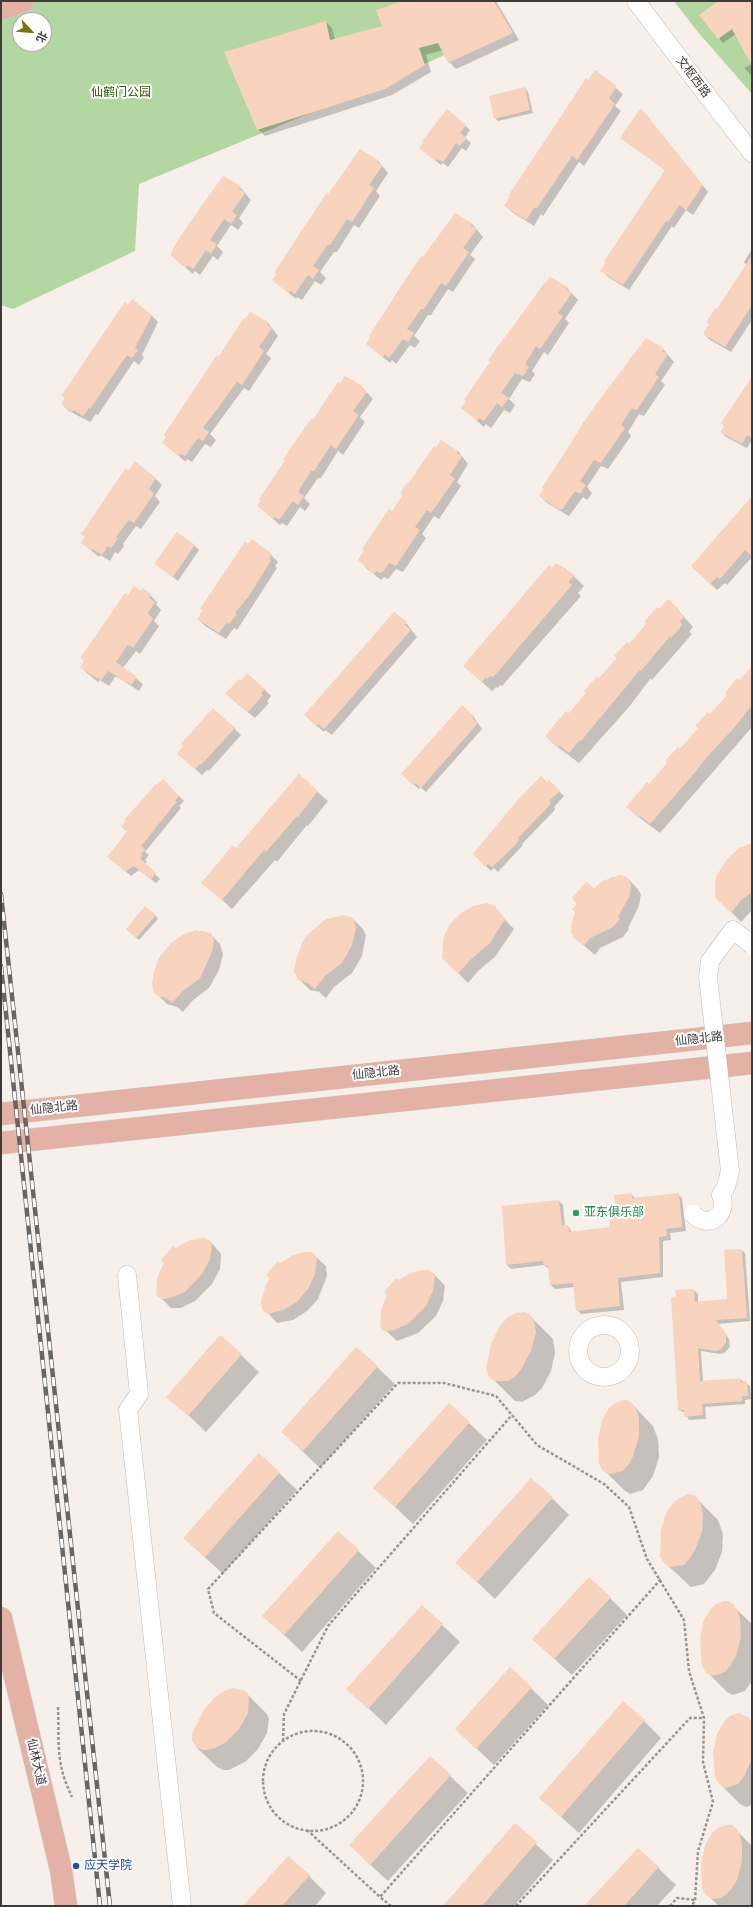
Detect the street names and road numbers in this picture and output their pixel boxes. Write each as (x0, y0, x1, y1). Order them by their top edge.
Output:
street label: 文枢西路 (673, 53, 713, 101)
street label: 仙隐北路 (674, 1029, 724, 1049)
street label: 仙隐北路 (351, 1063, 401, 1083)
street label: 仙隐北路 (29, 1098, 79, 1118)
street label: 仙林大道 (24, 1737, 48, 1787)

